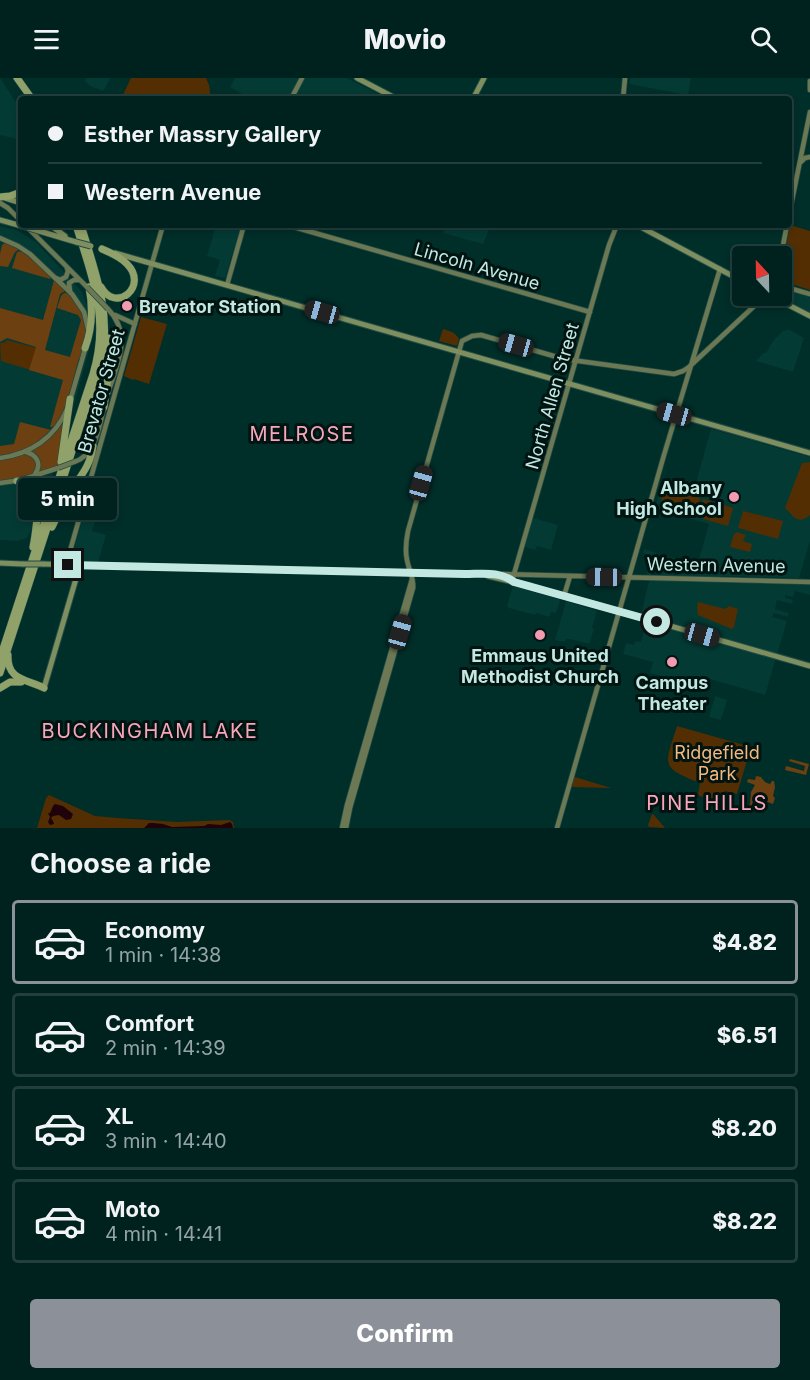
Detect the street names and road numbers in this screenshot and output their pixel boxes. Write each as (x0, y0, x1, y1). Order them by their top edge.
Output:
street label: Lincoln Avenue (412, 238, 542, 294)
street label: North Allen Street (521, 320, 583, 472)
street label: Brevator Street (73, 327, 129, 455)
street label: Western Avenue (646, 553, 786, 577)

